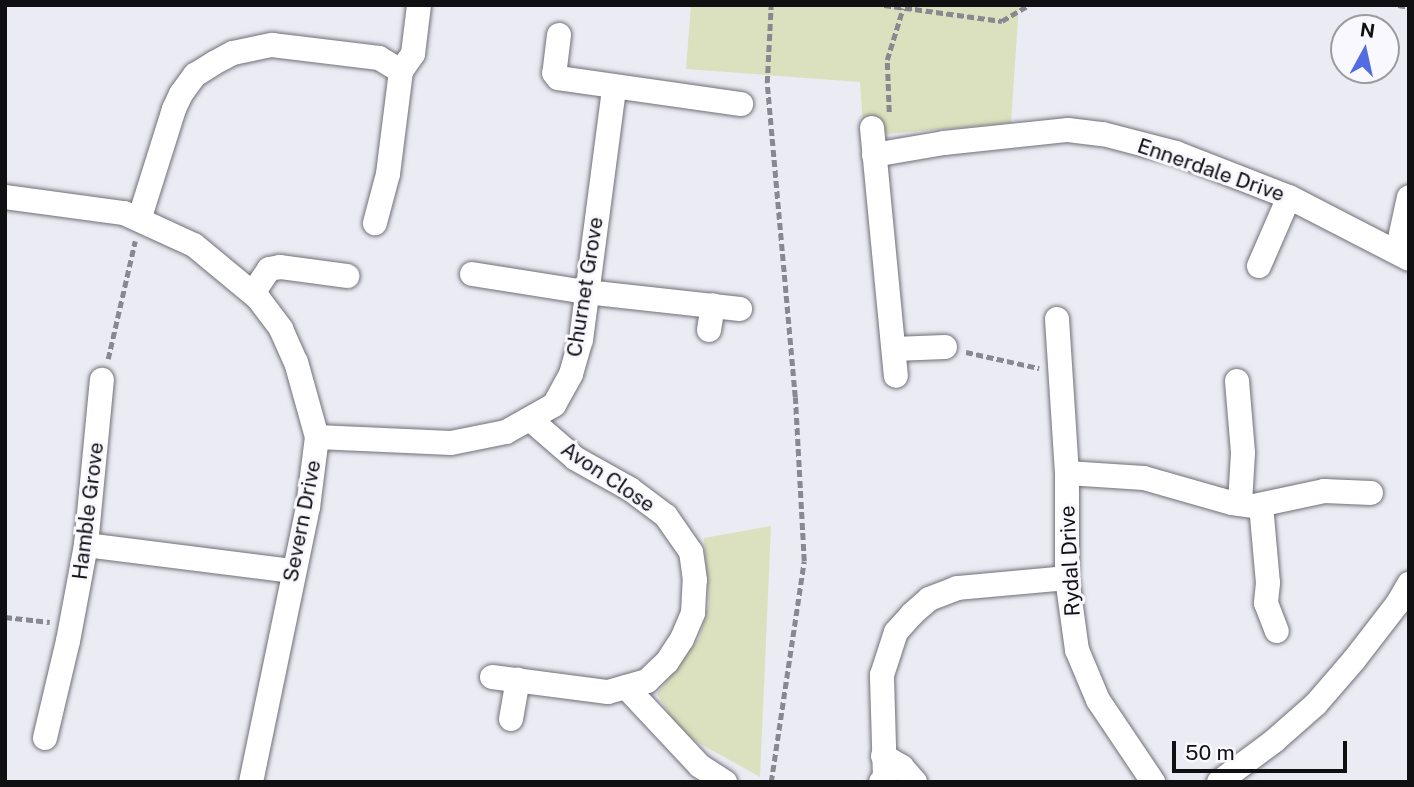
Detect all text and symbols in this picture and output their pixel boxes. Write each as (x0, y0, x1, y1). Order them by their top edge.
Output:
north arrow (1330, 14, 1400, 84)
text: N (1359, 18, 1377, 42)
street label: Ennerdale Drive (1134, 133, 1288, 207)
street label: Churnet Grove (562, 215, 608, 359)
street label: Avon Close (556, 436, 660, 518)
street label: Hamble Grove (67, 441, 109, 581)
street label: Severn Drive (278, 458, 326, 584)
street label: Rydal Drive (1055, 505, 1085, 617)
scale bar (1176, 728, 1351, 772)
text: 50 m (1185, 740, 1235, 765)

